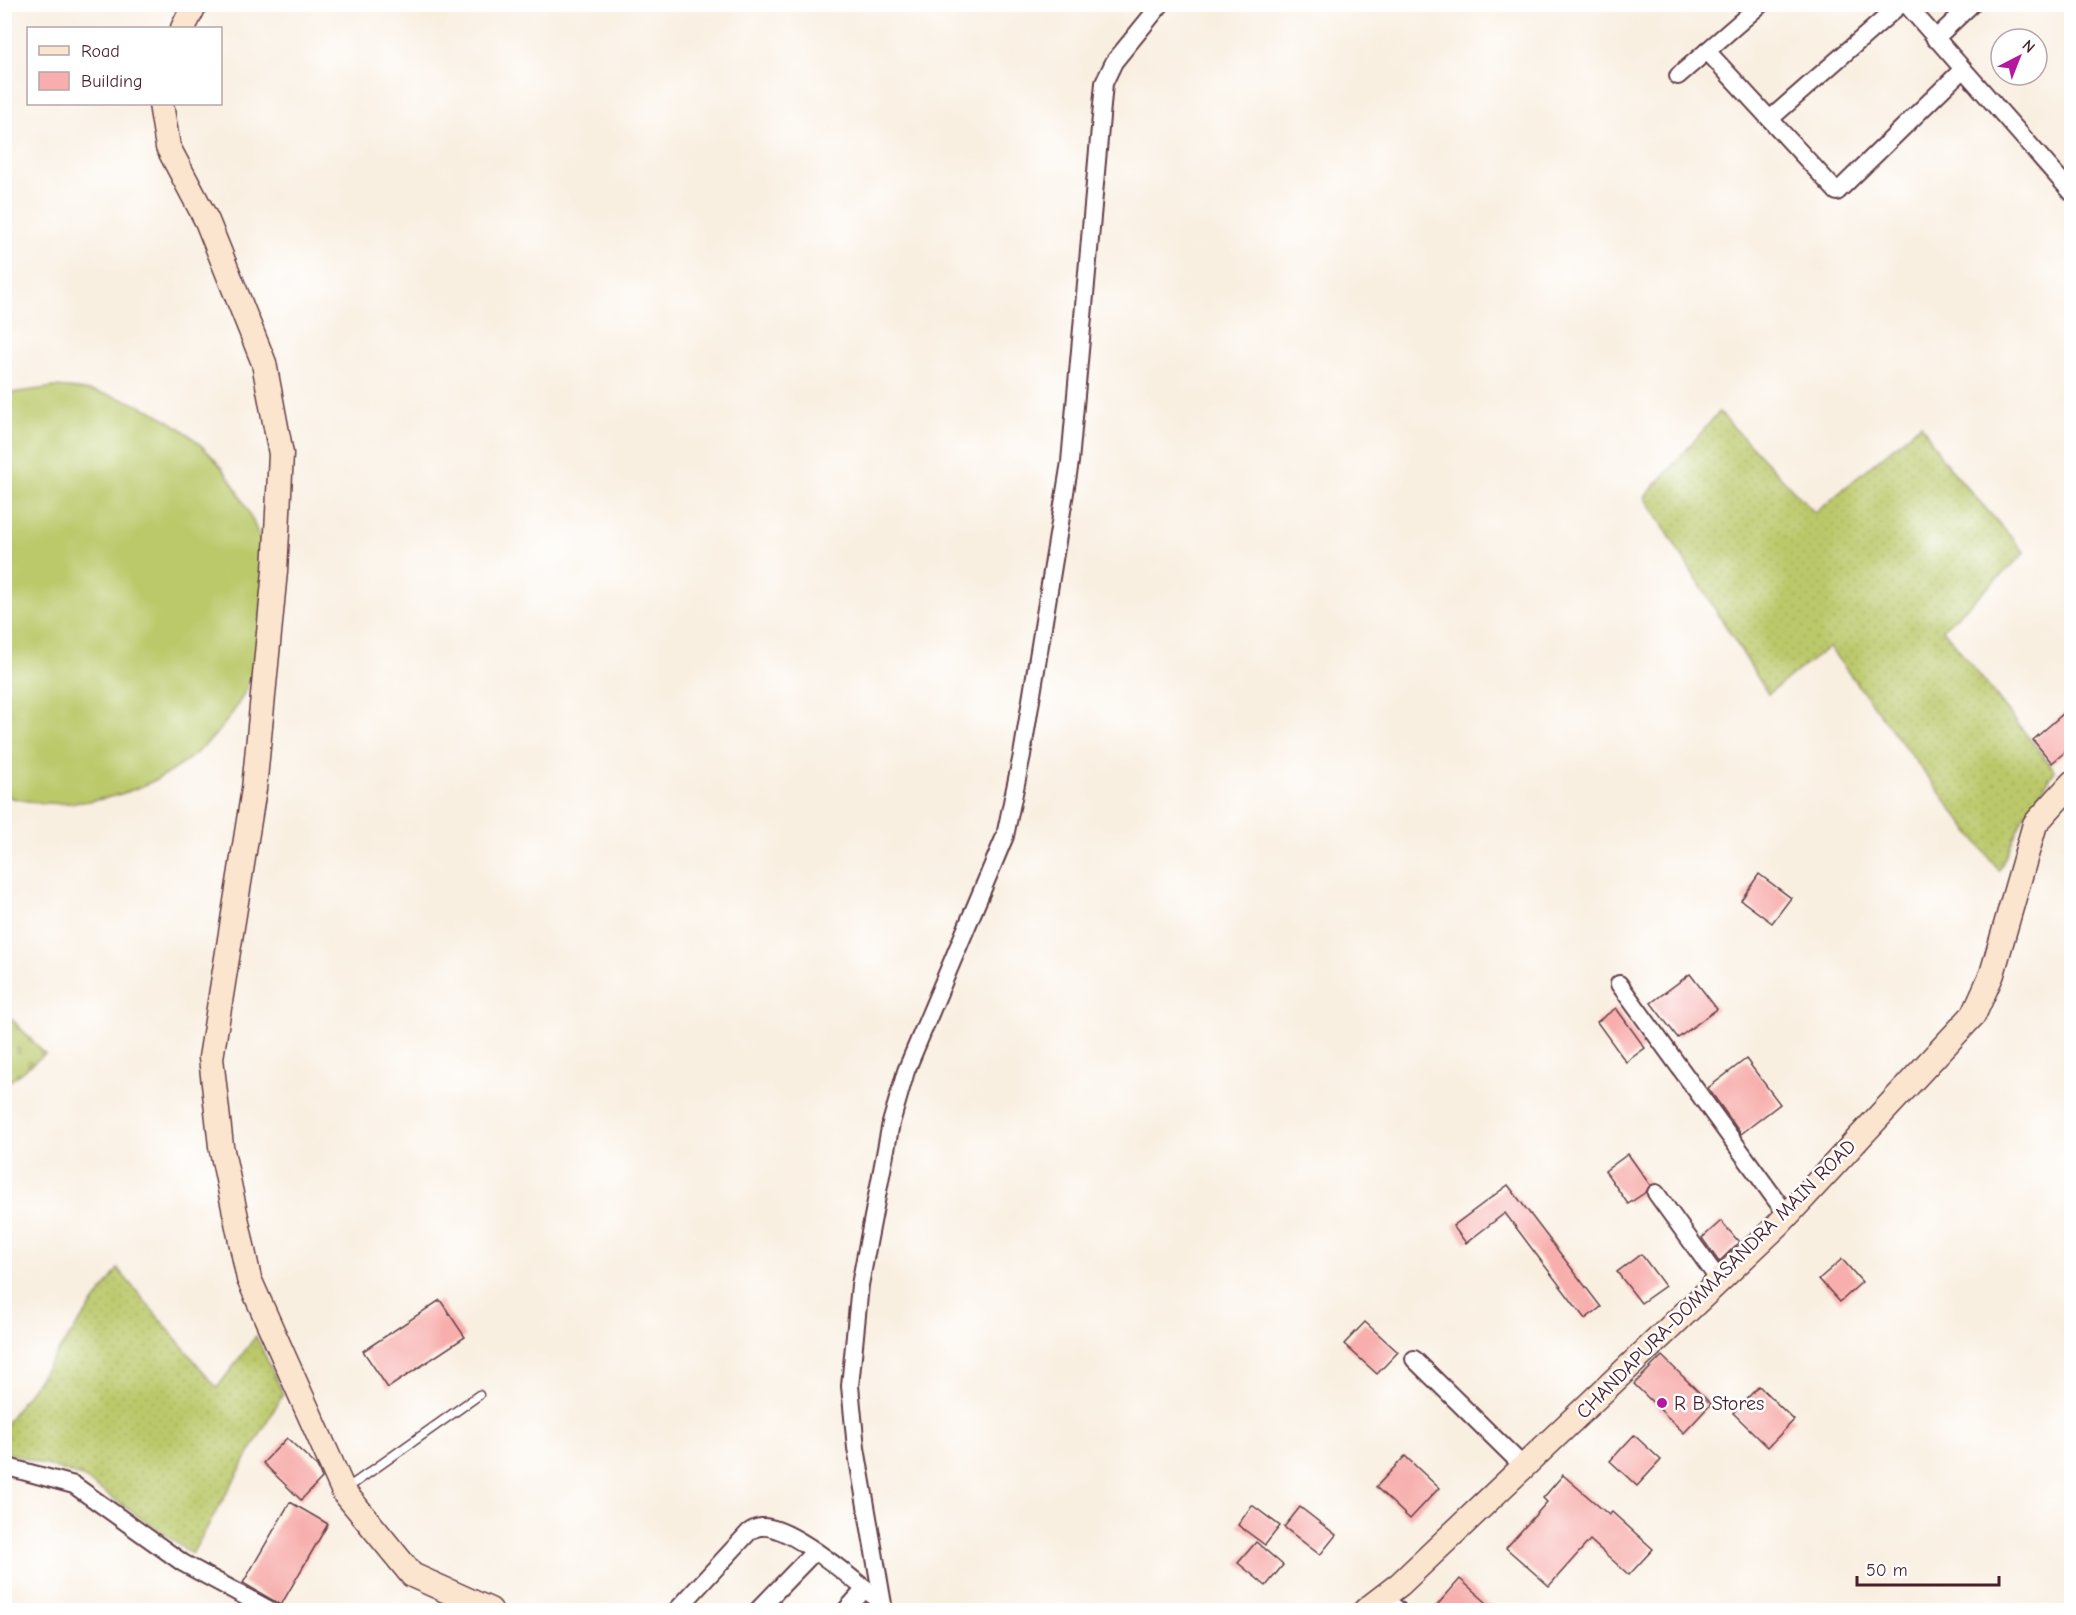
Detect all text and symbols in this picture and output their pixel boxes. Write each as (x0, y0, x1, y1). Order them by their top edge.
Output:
legend (27, 27, 222, 105)
north arrow (1989, 27, 2049, 87)
text: N (2018, 36, 2038, 57)
text: Road (81, 41, 120, 62)
text: Building (81, 71, 143, 92)
street label: CHANDAPURA-DOMMASANDRA MAIN ROAD (1571, 1134, 1861, 1424)
place label: R B Stores (1674, 1392, 1764, 1415)
marker: R B Stores (1655, 1396, 1669, 1410)
scale bar (1857, 1549, 2000, 1587)
text: 50 m (1866, 1560, 1908, 1581)

